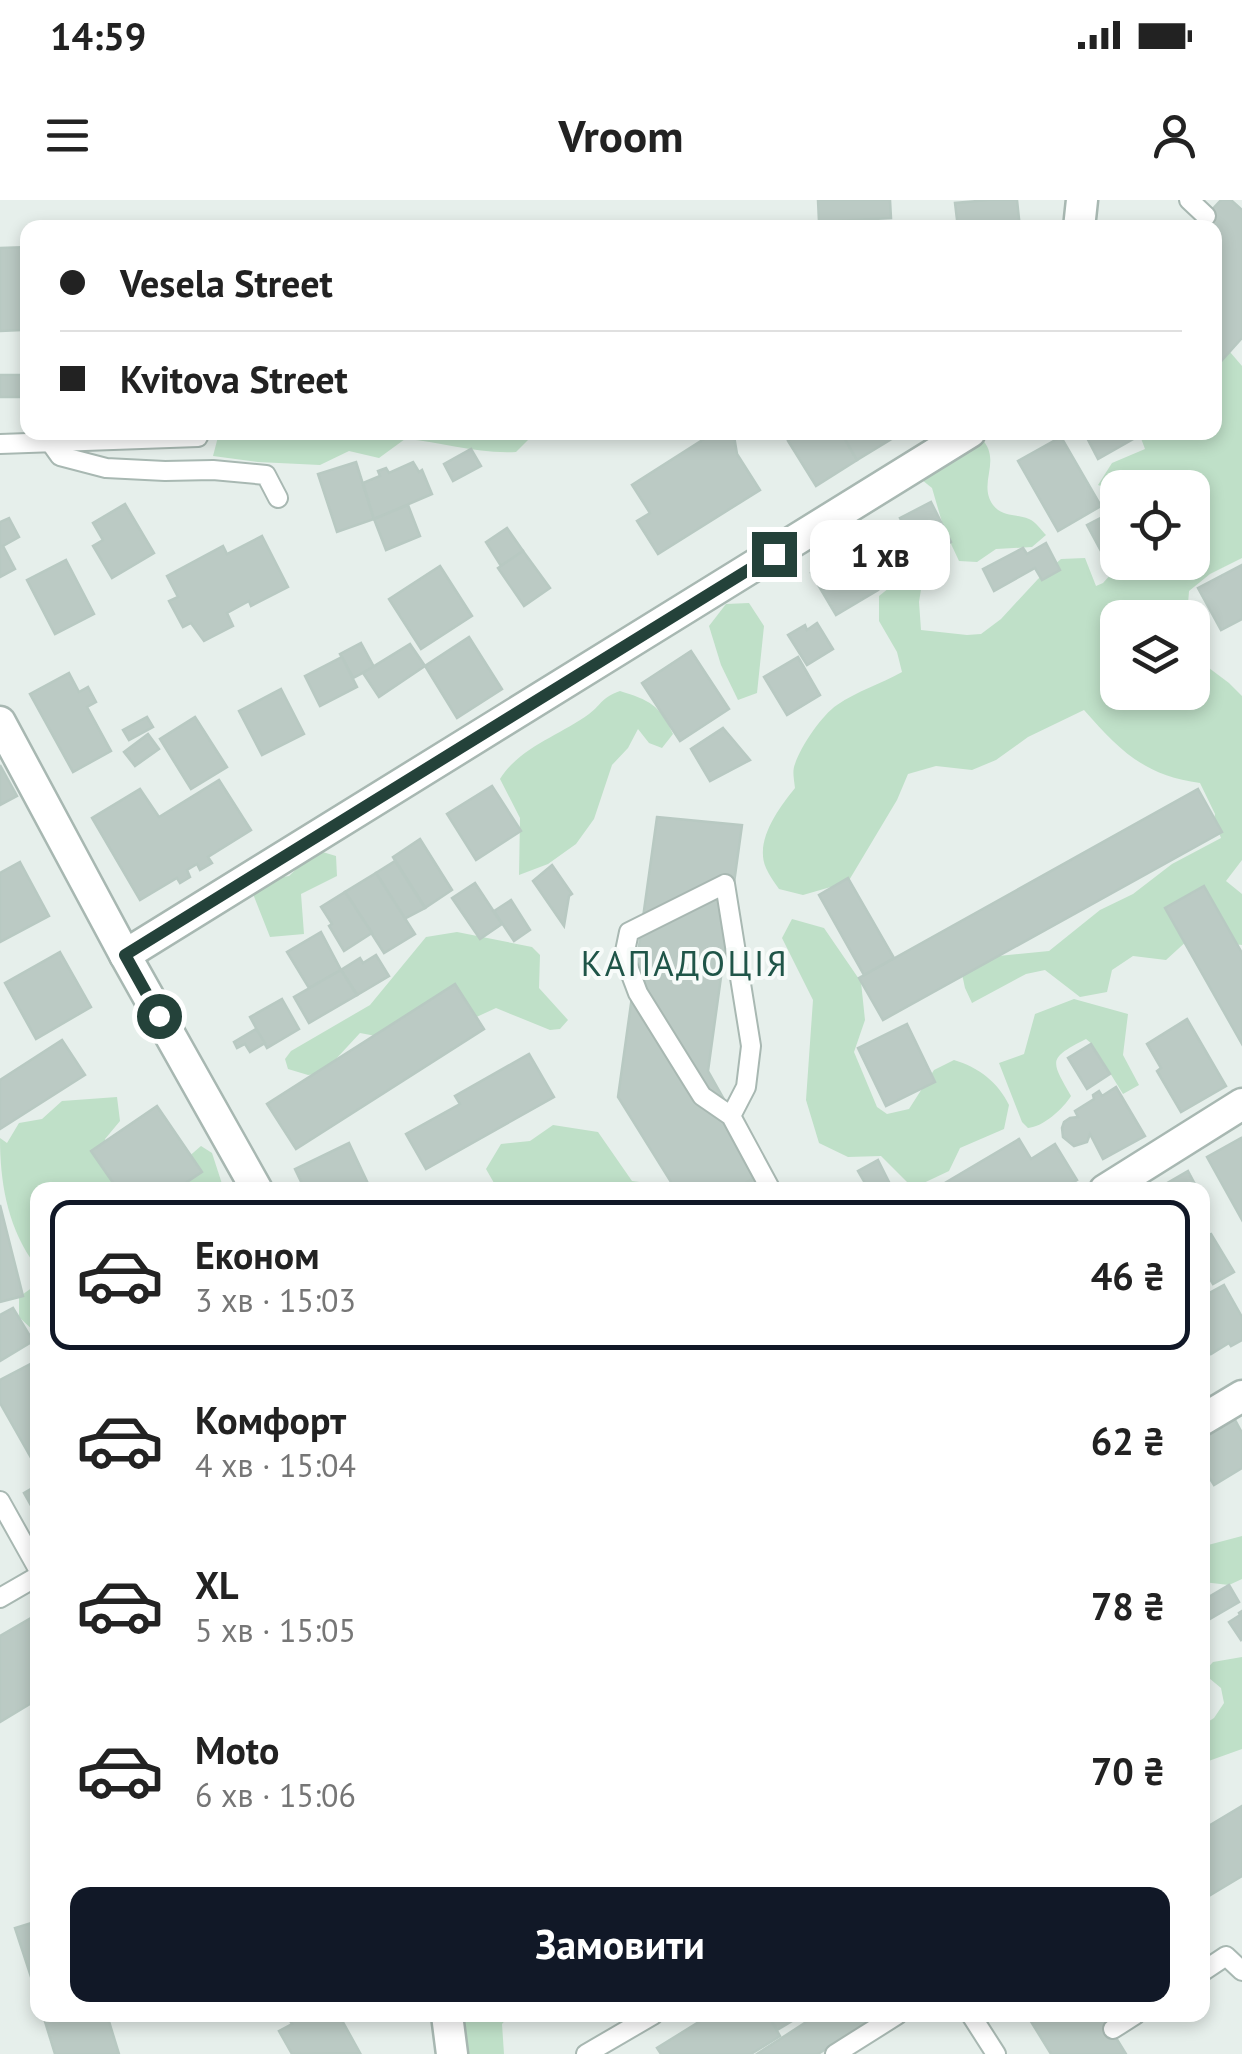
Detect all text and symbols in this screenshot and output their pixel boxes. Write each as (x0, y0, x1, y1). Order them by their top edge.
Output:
text: 14:59 (50, 11, 146, 60)
text: Vroom (559, 106, 683, 164)
icon: menu (40, 108, 95, 163)
icon: person (1147, 108, 1202, 163)
text: Vesela Street (120, 258, 333, 307)
text: Kvitova Street (120, 354, 348, 403)
map controls (1100, 470, 1210, 710)
button: locate (1100, 470, 1210, 580)
callout: 1 хв (809, 519, 949, 589)
route end (752, 532, 797, 577)
text: 1 хв (850, 534, 910, 576)
button: layers (1100, 600, 1210, 710)
district label: КАПАДОЦІЯ (581, 940, 789, 986)
route start (137, 994, 182, 1039)
icon: car (75, 1230, 165, 1320)
text: Економ (195, 1230, 319, 1279)
text: 46 ₴ (1091, 1251, 1165, 1300)
text: 3 хв · 15:03 (195, 1279, 356, 1321)
icon: car (75, 1395, 165, 1485)
text: Комфорт (195, 1395, 346, 1444)
text: 62 ₴ (1091, 1416, 1165, 1465)
text: 4 хв · 15:04 (195, 1444, 356, 1486)
icon: car (75, 1560, 165, 1650)
text: XL (195, 1560, 239, 1609)
text: 78 ₴ (1091, 1581, 1165, 1630)
text: 5 хв · 15:05 (195, 1609, 356, 1651)
icon: car (75, 1725, 165, 1815)
text: Moto (195, 1725, 279, 1774)
text: 70 ₴ (1091, 1746, 1165, 1795)
text: 6 хв · 15:06 (195, 1774, 356, 1816)
button: Замовити (70, 1887, 1170, 2002)

